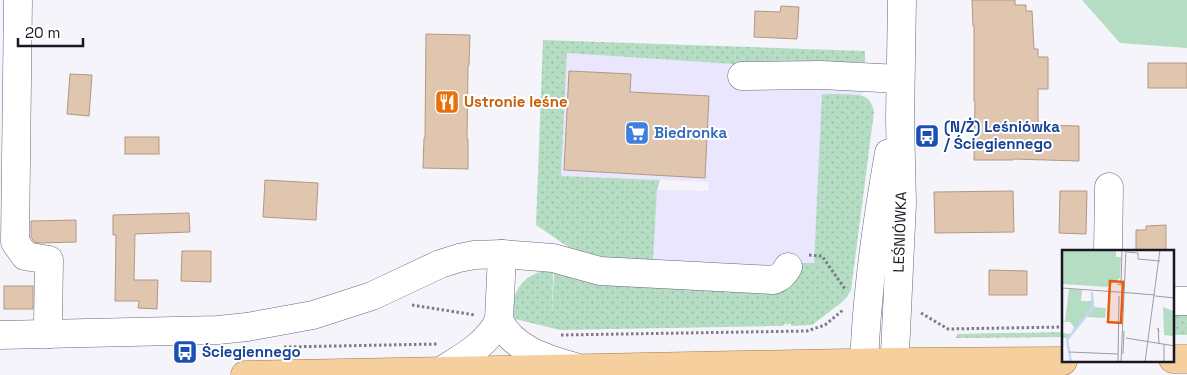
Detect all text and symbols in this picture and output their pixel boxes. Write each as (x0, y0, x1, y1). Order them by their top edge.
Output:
scale bar (18, 15, 82, 47)
text: 20 m (25, 23, 60, 42)
restaurant icon: Ustronie leśne (434, 89, 460, 115)
place label: Ustronie leśne (464, 92, 568, 111)
place label: (N/Ż) Leśniówka / Ściegiennego (943, 117, 1060, 153)
supermarket icon: Biedronka (624, 120, 650, 146)
place label: Biedronka (654, 123, 728, 142)
bus stop icon: (N/Ż) Leśniówka / Ściegiennego (914, 123, 940, 149)
street label: LEŚNIÓWKA (889, 191, 910, 273)
inset map (1062, 250, 1174, 362)
bus stop icon: Ściegiennego (172, 339, 198, 365)
place label: Ściegiennego (202, 342, 301, 361)

